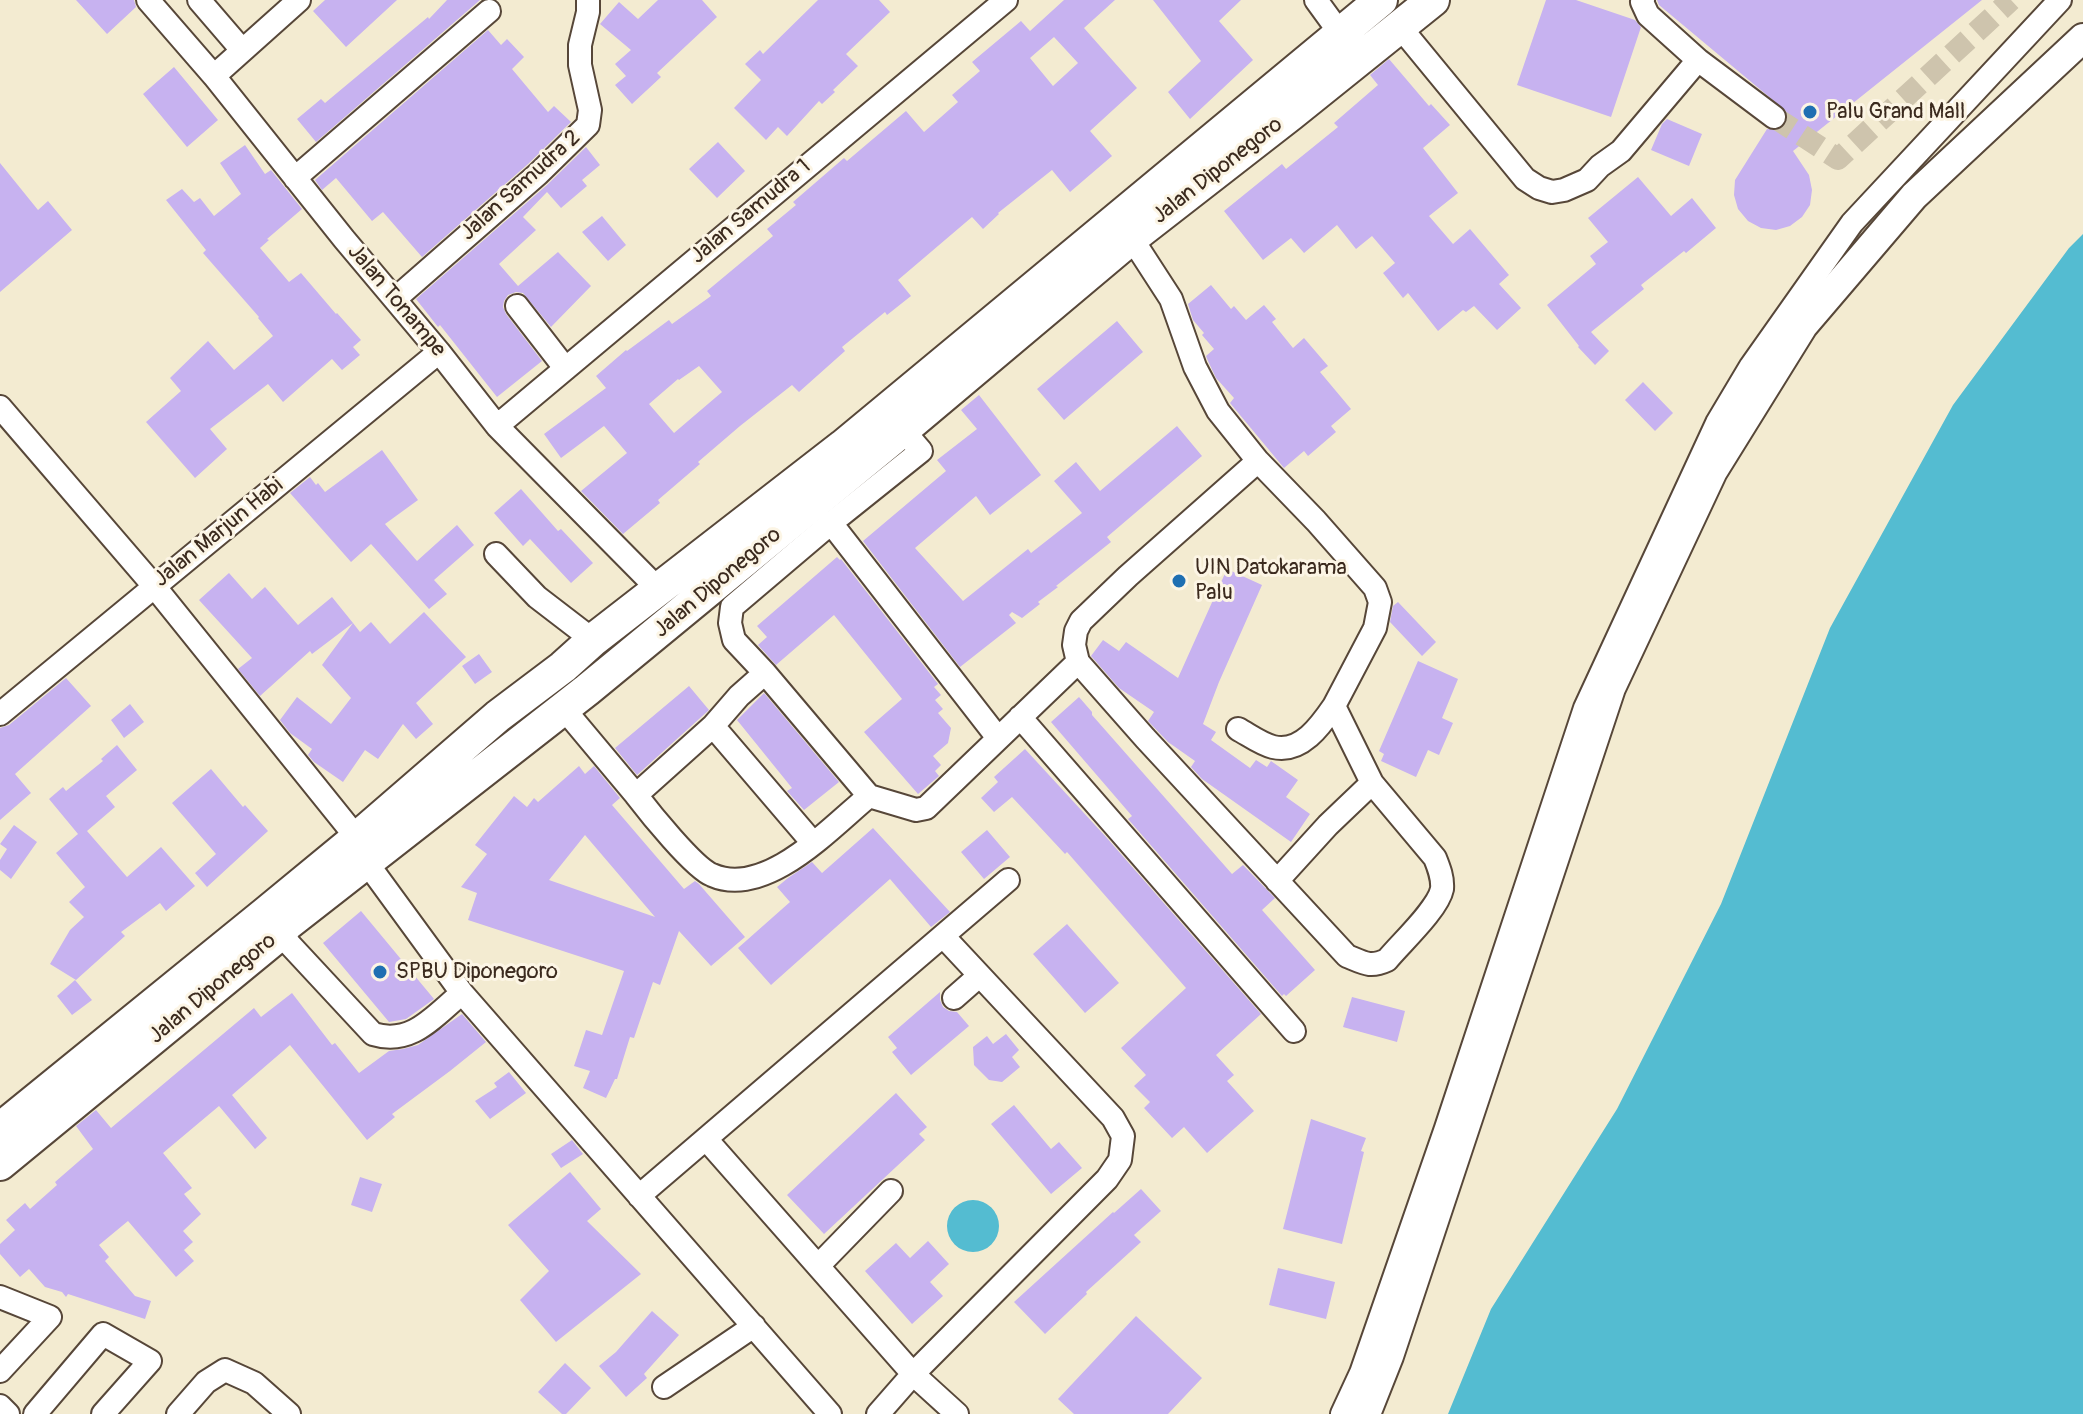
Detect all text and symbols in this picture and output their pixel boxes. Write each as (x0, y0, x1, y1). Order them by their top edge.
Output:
place label: Palu Grand Mall (1826, 99, 1965, 125)
marker: Palu Grand Mall (1801, 103, 1819, 121)
street label: Jalan Diponegoro (1148, 112, 1288, 230)
street label: Jalan Samudra 2 (456, 125, 586, 247)
street label: Jalan Samudra 1 (686, 154, 816, 270)
street label: Jalan Tonampe (341, 239, 451, 363)
street label: Jalan Marjun Habi (149, 473, 289, 593)
street label: Jalan Diponegoro (649, 522, 787, 644)
place label: UIN Datokarama Palu (1195, 555, 1347, 606)
marker: UIN Datokarama Palu (1170, 572, 1188, 590)
street label: Jalan Diponegoro (144, 928, 282, 1050)
place label: SPBU Diponegoro (396, 959, 558, 985)
marker: SPBU Diponegoro (371, 963, 389, 981)

